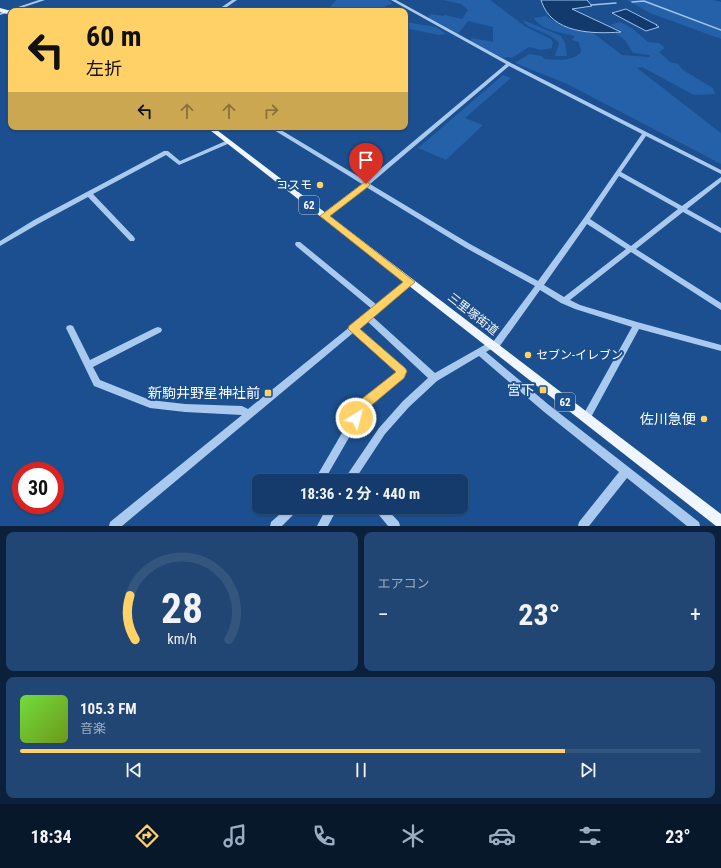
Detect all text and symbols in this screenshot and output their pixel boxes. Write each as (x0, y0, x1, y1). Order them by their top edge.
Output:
text: 60 m (86, 20, 142, 53)
icon: left (20, 24, 72, 76)
text: 左折 (86, 58, 122, 79)
icon: left (134, 100, 156, 122)
icon: ahead (176, 100, 198, 122)
icon: ahead (218, 100, 240, 122)
icon: right (260, 100, 282, 122)
pin (349, 143, 383, 184)
icon: arrive (355, 149, 377, 171)
place label: コスモ (276, 178, 312, 192)
marker: コスモ (315, 180, 325, 190)
road number: 62 (299, 196, 319, 214)
street label: 三里塚街道 (445, 290, 501, 338)
place label: セブン-イレブン (536, 348, 623, 362)
marker: セブン-イレブン (523, 350, 533, 360)
place label: 宮下 (507, 382, 535, 398)
place label: 新駒井野星神社前 (148, 385, 260, 401)
marker: 宮下 (538, 385, 548, 395)
marker: 新駒井野星神社前 (263, 388, 273, 398)
road number: 62 (555, 393, 575, 411)
position arrow (335, 397, 377, 439)
place label: 佐川急便 (640, 411, 696, 427)
marker: 佐川急便 (699, 414, 709, 424)
speed limit sign: 30 (12, 462, 64, 514)
text: 18:36 · 2 分 · 440 m (300, 485, 420, 503)
text: エアコン (378, 576, 430, 591)
text: 28 (161, 583, 203, 632)
text: 23° (518, 597, 560, 632)
text: − (378, 602, 389, 627)
text: + (690, 602, 701, 627)
text: km/h (167, 630, 196, 646)
text: 105.3 FM (80, 700, 137, 718)
text: 音楽 (80, 721, 106, 736)
icon: previous (123, 759, 145, 781)
icon: pause (350, 759, 372, 781)
icon: next (577, 759, 599, 781)
icon: directions (133, 822, 161, 850)
icon: music (221, 822, 249, 850)
icon: phone (310, 822, 338, 850)
icon: climate (399, 822, 427, 850)
icon: car (488, 822, 516, 850)
icon: filters (576, 822, 604, 850)
text: 18:34 (30, 826, 72, 847)
text: 23° (665, 826, 690, 847)

